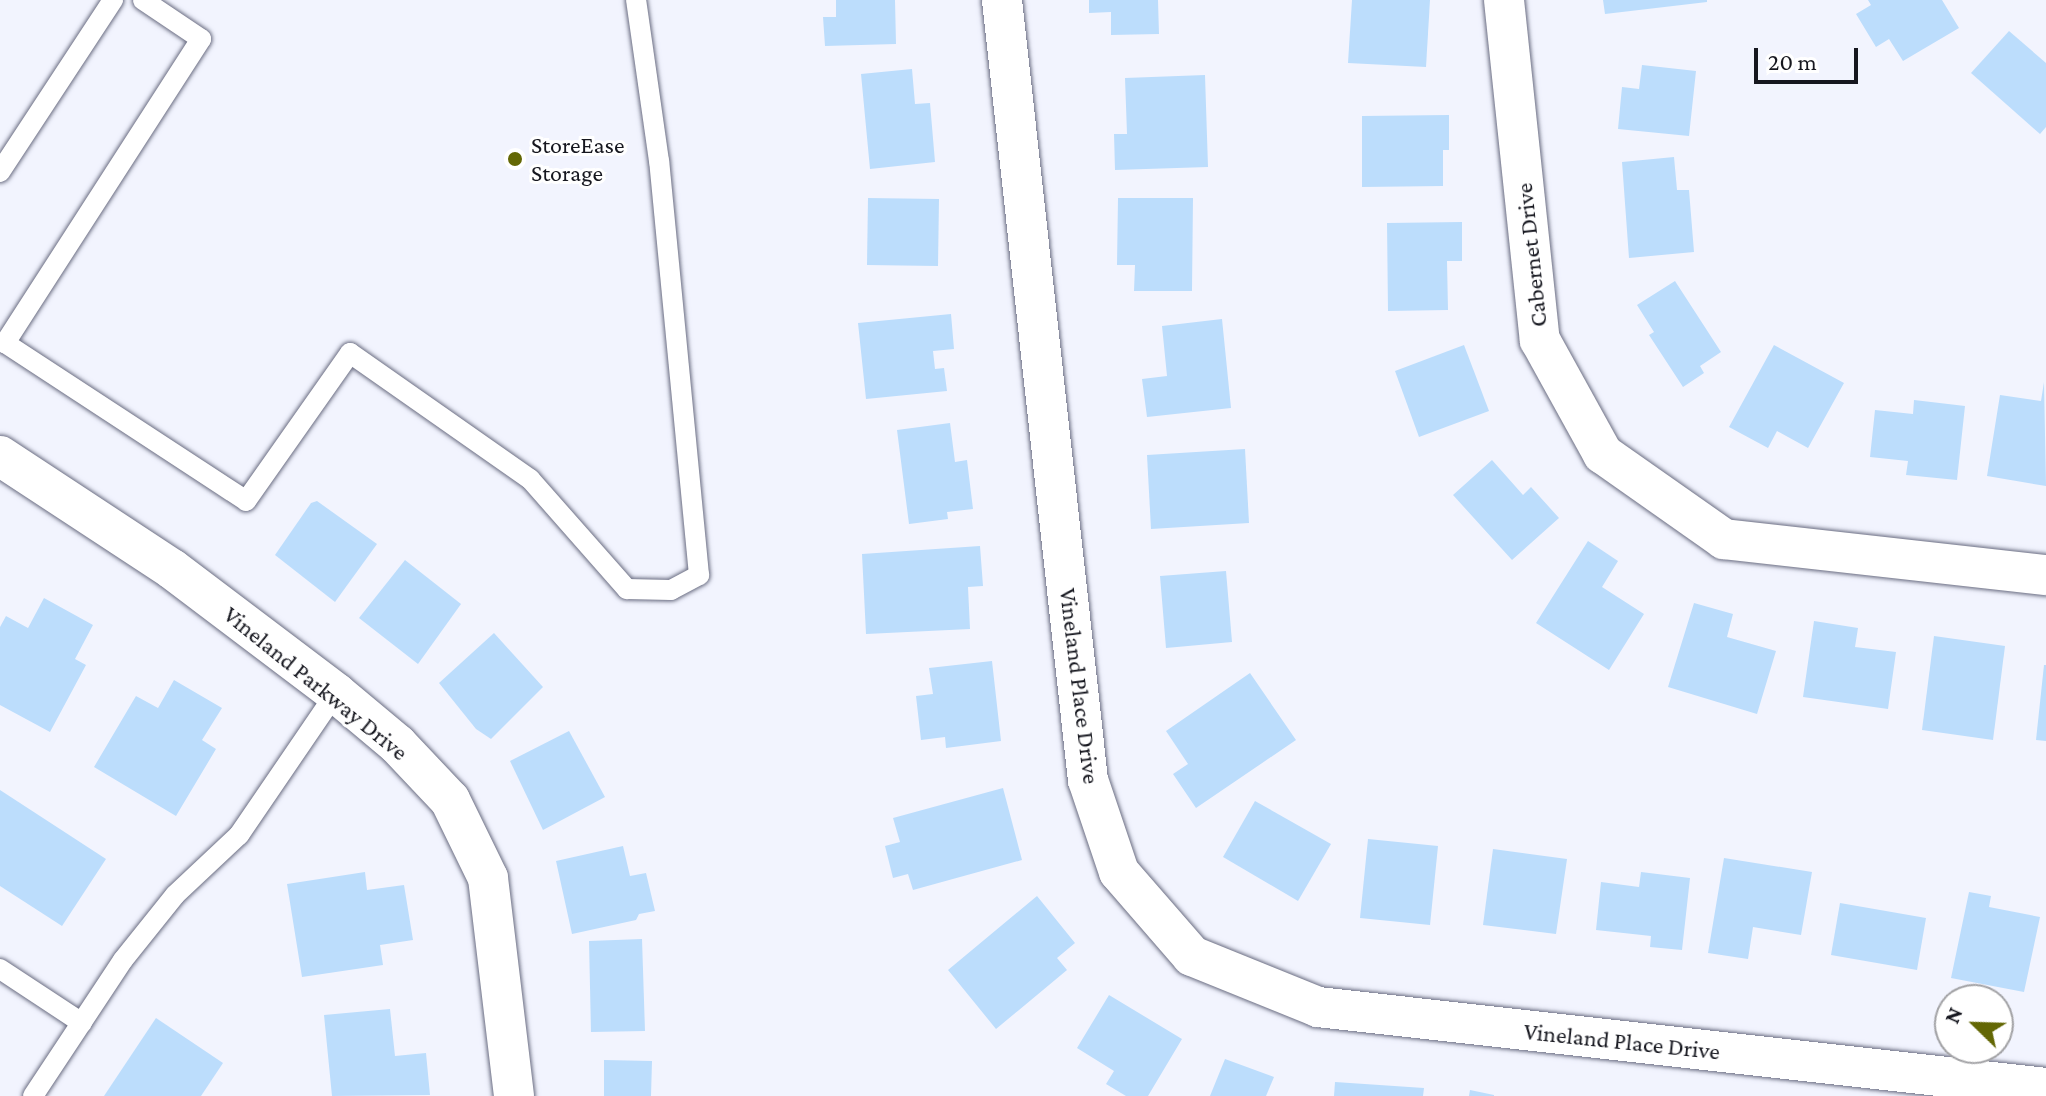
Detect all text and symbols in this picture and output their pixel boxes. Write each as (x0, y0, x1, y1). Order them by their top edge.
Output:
scale bar (1758, 32, 1862, 82)
text: 20 m (1768, 48, 1817, 75)
place label: StoreEase Storage (531, 131, 625, 187)
marker: StoreEase Storage (506, 150, 524, 168)
street label: Cabernet Drive (1509, 182, 1553, 328)
street label: Vineland Place Drive (1054, 586, 1106, 786)
street label: Vineland Parkway Drive (218, 600, 414, 766)
north arrow (1934, 984, 2014, 1064)
text: N (1939, 1003, 1968, 1027)
street label: Vineland Place Drive (1523, 1016, 1721, 1066)

